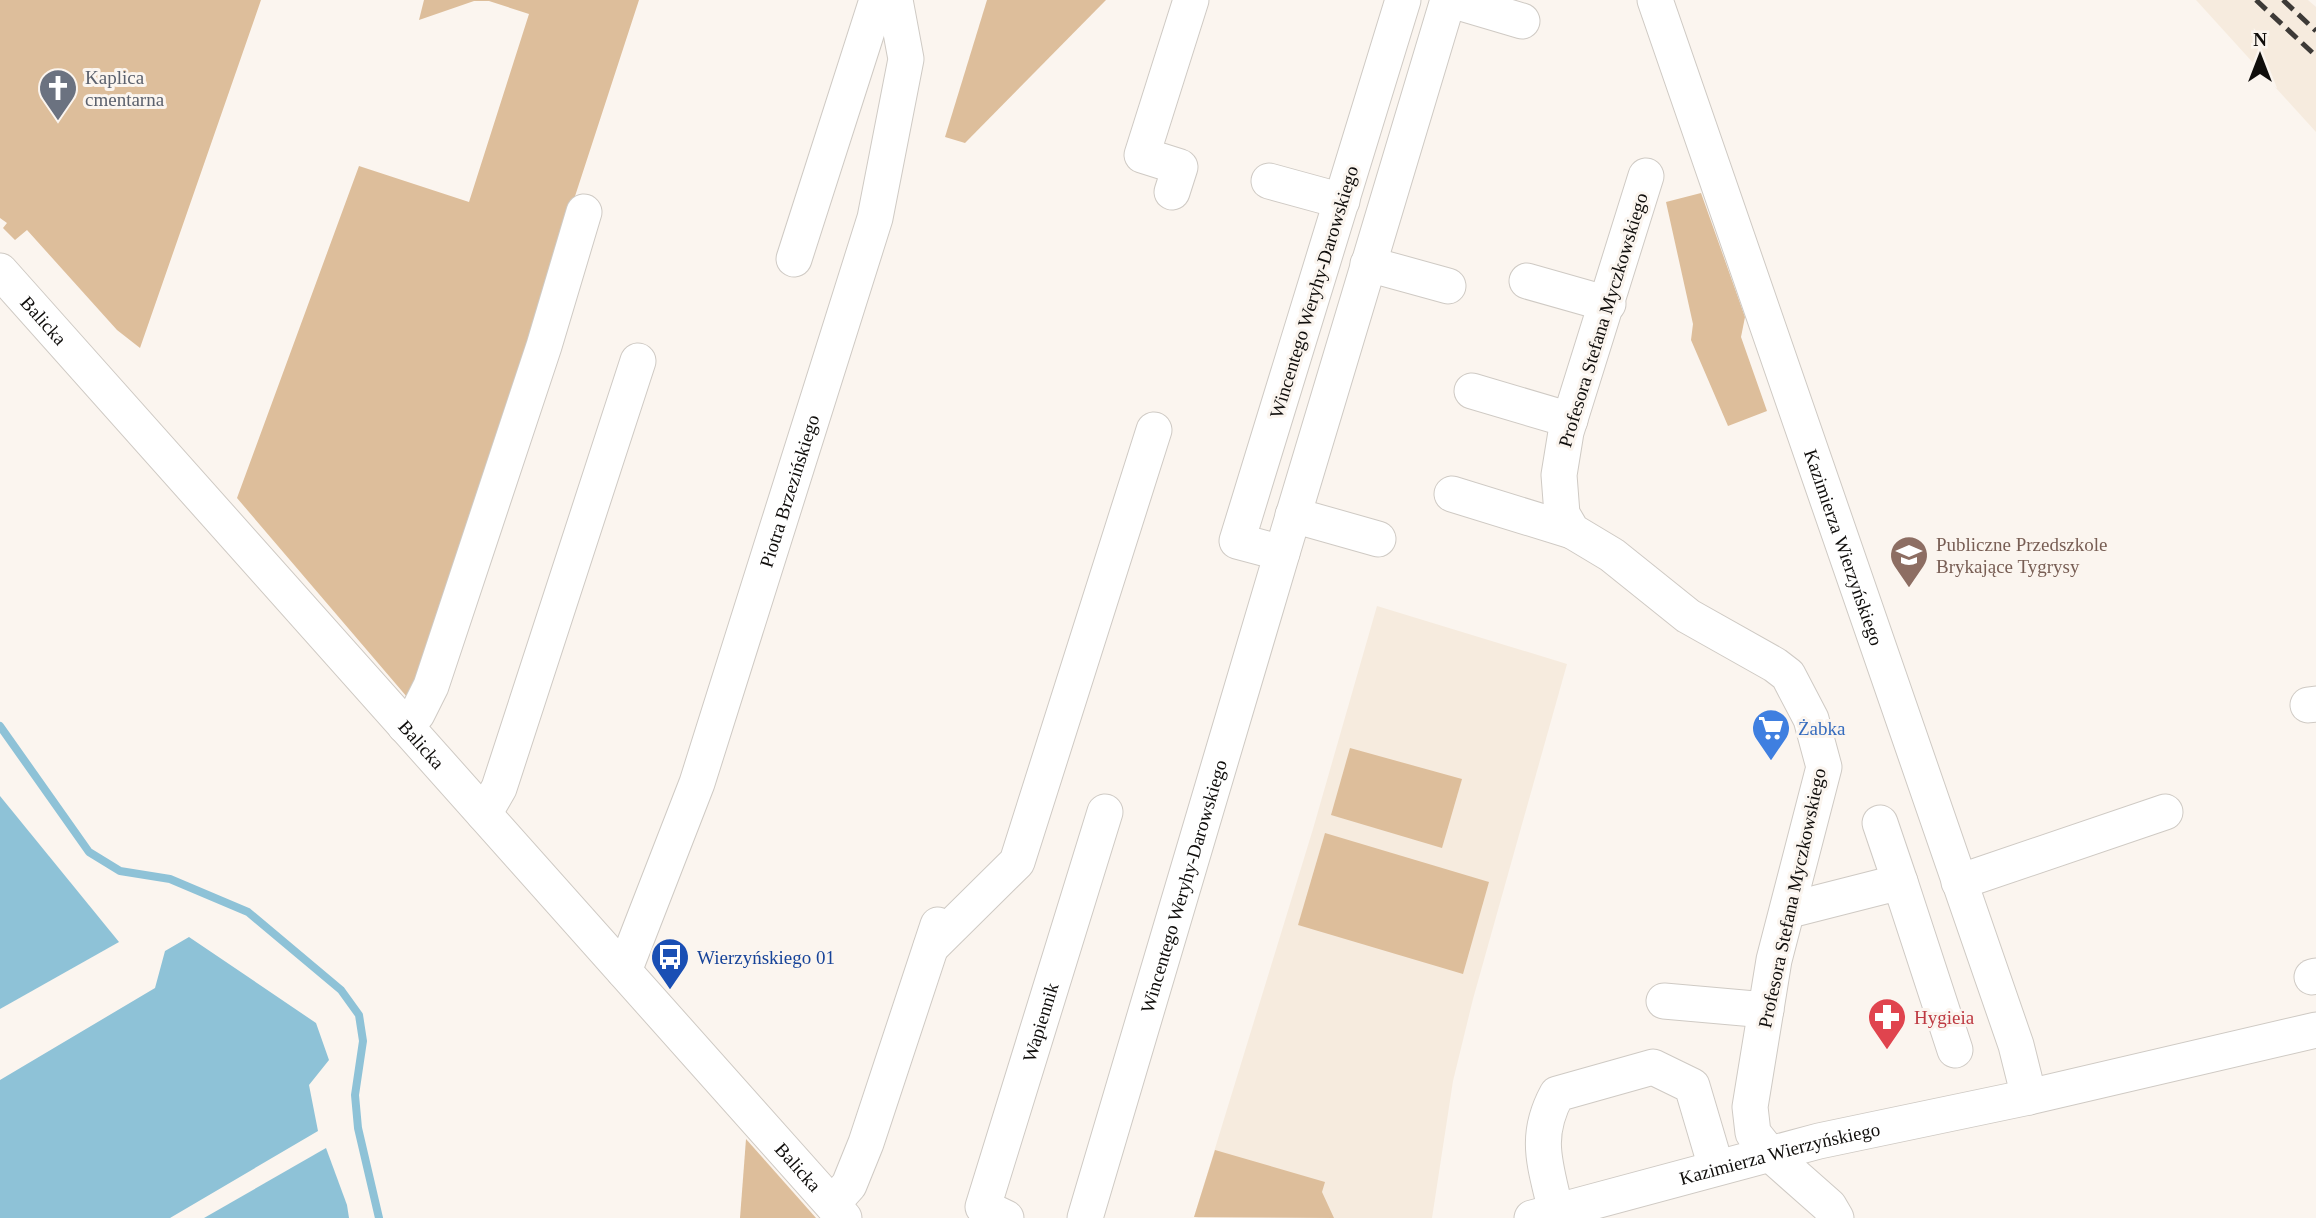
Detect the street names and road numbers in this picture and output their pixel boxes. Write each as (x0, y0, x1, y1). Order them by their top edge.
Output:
street label: Wincentego Weryhy-Darowskiego (1266, 163, 1362, 421)
street label: Profesora Stefana Myczkowskiego (1554, 190, 1652, 450)
street label: Balicka (17, 292, 71, 349)
street label: Piotra Brzezińskiego (755, 412, 823, 570)
street label: Kazimierza Wierzyńskiego (1800, 446, 1888, 648)
street label: Balicka (395, 716, 449, 773)
street label: Wincentego Weryhy-Darowskiego (1136, 757, 1231, 1015)
street label: Profesora Stefana Myczkowskiego (1754, 766, 1830, 1030)
street label: Wapiennik (1018, 979, 1062, 1064)
street label: Kazimierza Wierzyńskiego (1677, 1118, 1882, 1189)
street label: Balicka (771, 1138, 826, 1196)

